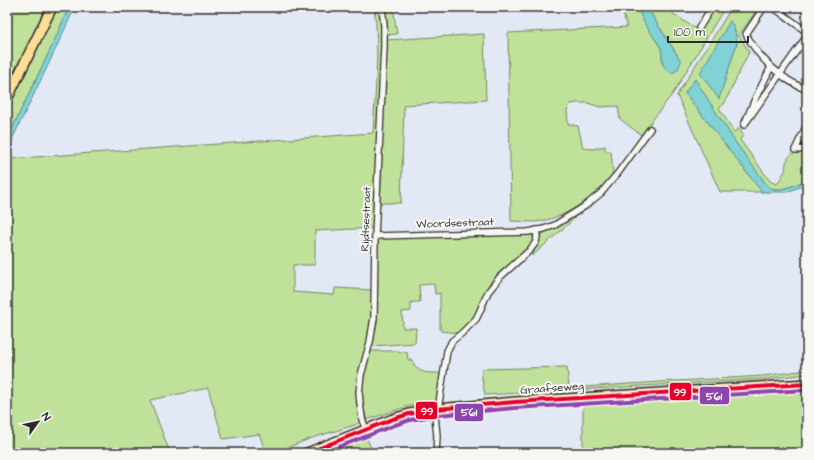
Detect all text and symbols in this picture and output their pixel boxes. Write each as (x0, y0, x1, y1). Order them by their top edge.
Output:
scale bar (668, 18, 748, 44)
text: 100 m (674, 24, 705, 41)
street label: Rijdtsestraat (357, 186, 375, 252)
street label: Woordsestraat (416, 214, 495, 232)
street label: Graafseweg (520, 378, 585, 399)
line badge: 99 (669, 382, 692, 401)
text: 99 (674, 385, 686, 400)
line badge: 561 (699, 386, 730, 405)
text: 561 (706, 389, 723, 404)
line badge: 99 (415, 401, 438, 420)
north arrow (18, 402, 58, 442)
line badge: 561 (454, 403, 484, 422)
text: 99 (421, 404, 433, 419)
text: 561 (461, 405, 478, 420)
text: N (38, 410, 54, 424)

